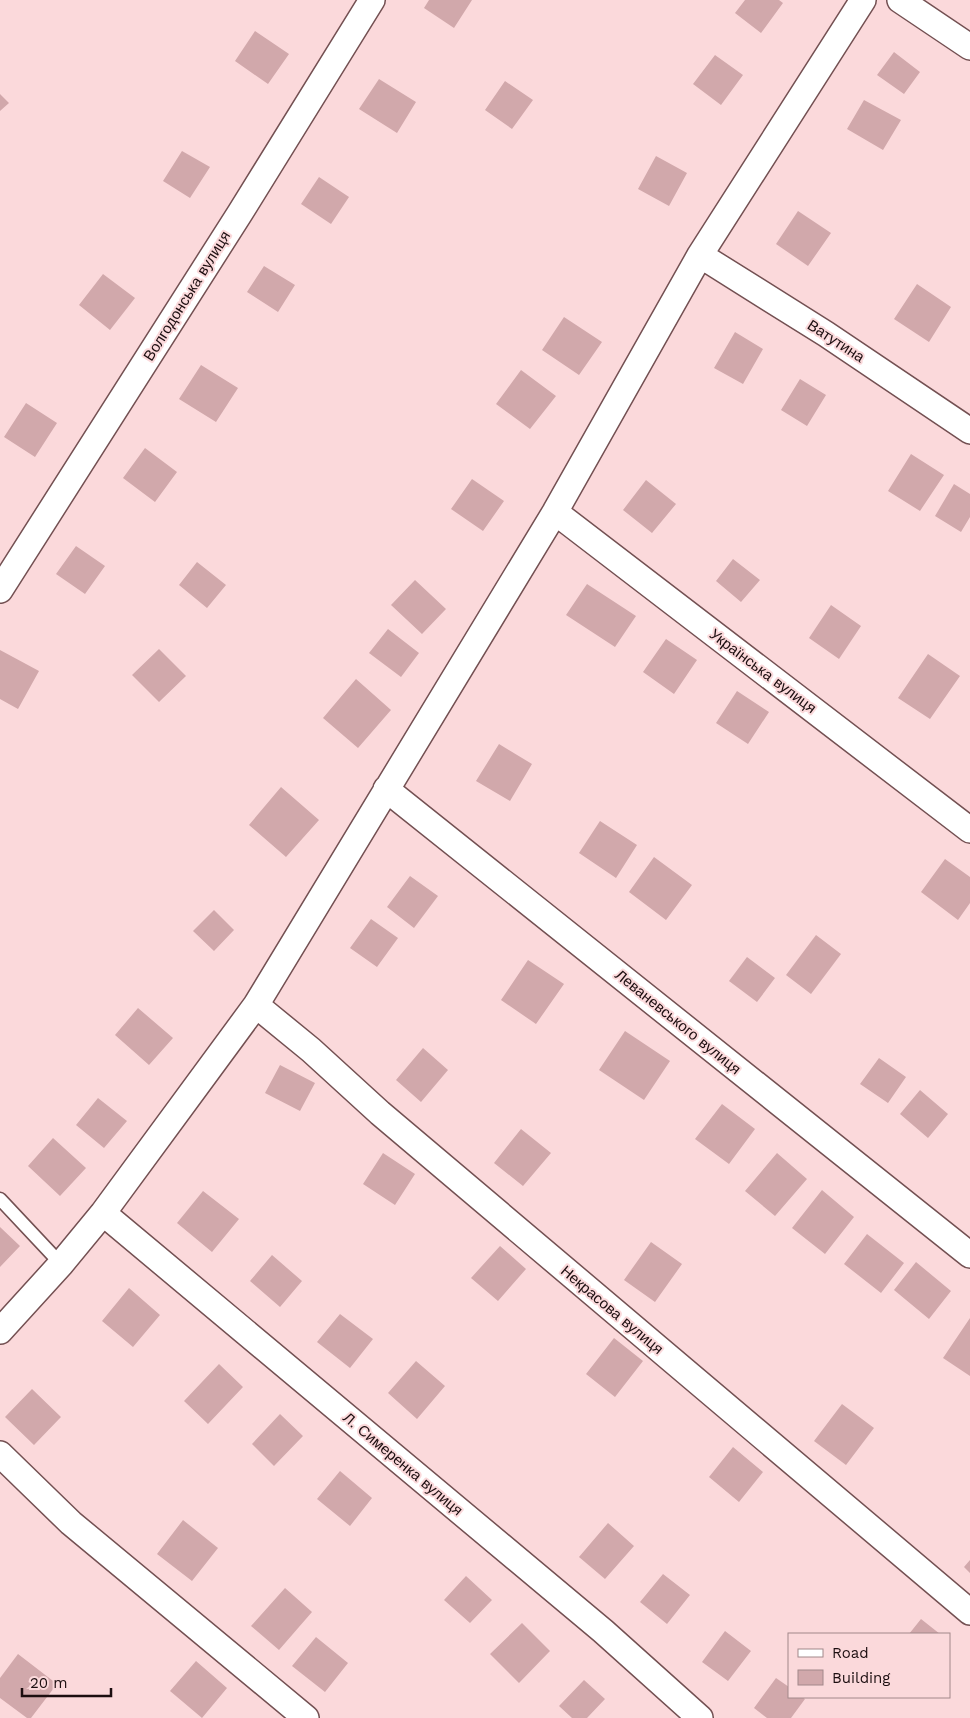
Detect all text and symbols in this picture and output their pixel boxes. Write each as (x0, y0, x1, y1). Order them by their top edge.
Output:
street label: Волгодонська вулиця (140, 228, 234, 364)
street label: Ватутина (804, 316, 868, 366)
street label: Українська вулиця (706, 625, 820, 717)
street label: Леваневського вулиця (612, 966, 744, 1078)
street label: Некрасова вулиця (557, 1262, 667, 1358)
street label: Л. Симеренка вулиця (339, 1409, 467, 1519)
legend (788, 1633, 950, 1698)
text: Road (832, 1644, 869, 1662)
scale bar (22, 1666, 111, 1698)
text: Building (832, 1669, 890, 1687)
text: 20 m (30, 1674, 68, 1692)

